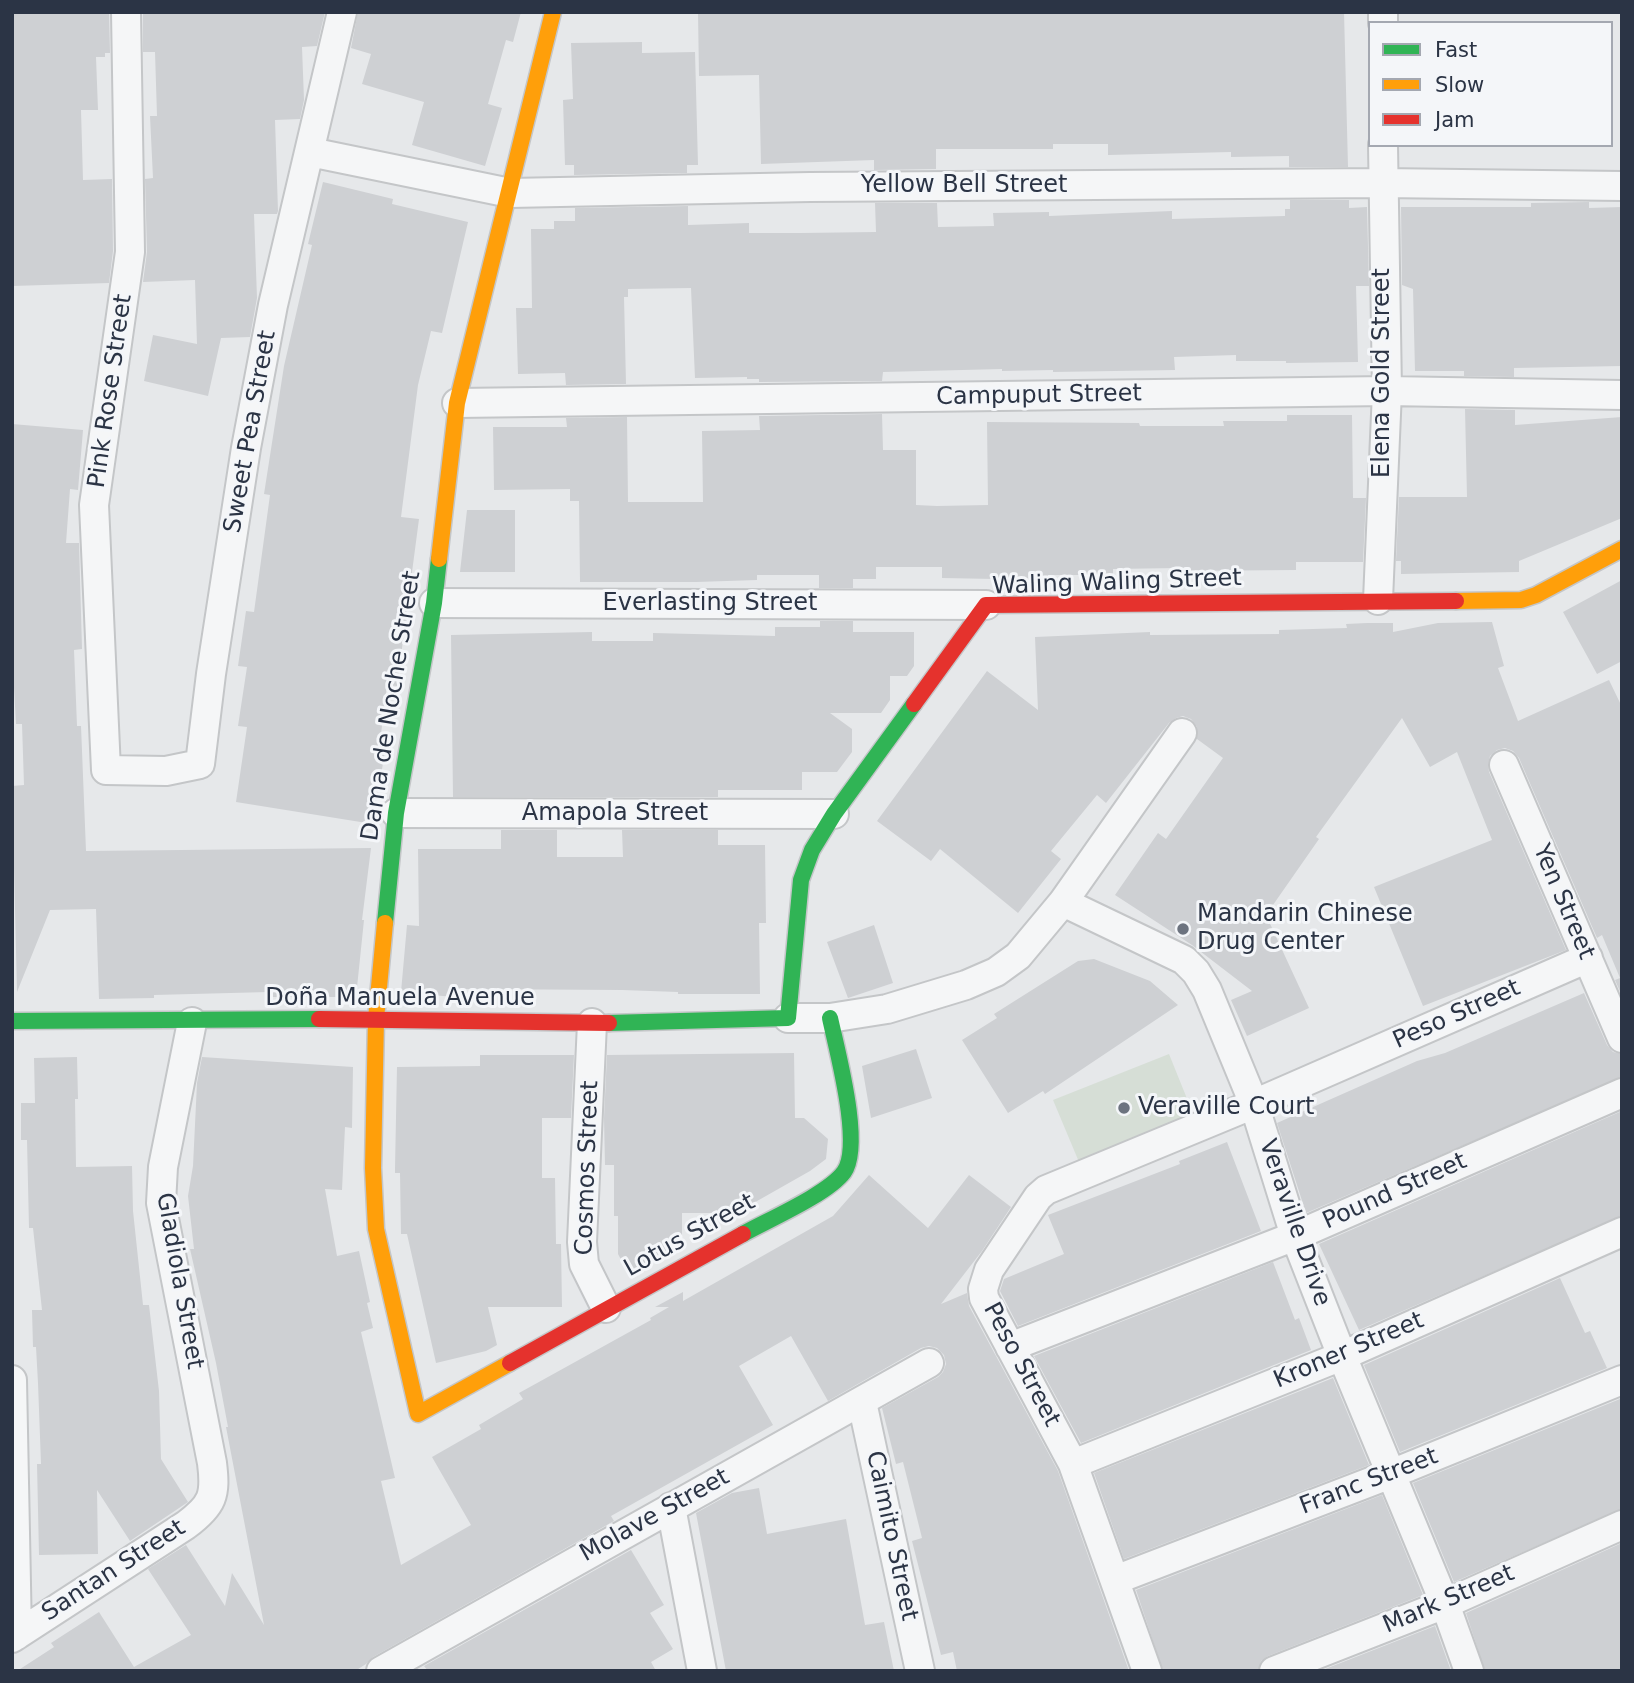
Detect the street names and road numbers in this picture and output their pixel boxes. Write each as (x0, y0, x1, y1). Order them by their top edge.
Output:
street label: Yellow Bell Street (861, 172, 1067, 200)
street label: Elena Gold Street (1369, 268, 1397, 478)
street label: Pink Rose Street (83, 292, 139, 490)
street label: Sweet Pea Street (219, 329, 283, 535)
street label: Campuput Street (936, 380, 1142, 412)
street label: Waling Waling Street (992, 564, 1242, 602)
street label: Dama de Noche Street (356, 569, 428, 843)
street label: Everlasting Street (603, 590, 817, 618)
street label: Amapola Street (522, 800, 708, 828)
street label: Yen Street (1526, 840, 1600, 964)
street label: Peso Street (1389, 974, 1525, 1056)
street label: Doña Manuela Avenue (265, 985, 535, 1013)
street label: Cosmos Street (571, 1080, 605, 1256)
street label: Veraville Drive (1252, 1136, 1336, 1310)
street label: Pound Street (1319, 1147, 1471, 1237)
street label: Lotus Street (619, 1188, 761, 1284)
street label: Gladiola Street (149, 1191, 209, 1371)
street label: Peso Street (976, 1298, 1066, 1432)
street label: Kroner Street (1270, 1306, 1428, 1396)
street label: Franc Street (1296, 1442, 1442, 1522)
street label: Caimito Street (859, 1448, 923, 1624)
street label: Molave Street (575, 1463, 735, 1569)
street label: Santan Street (37, 1514, 191, 1628)
street label: Mark Street (1379, 1559, 1519, 1641)

